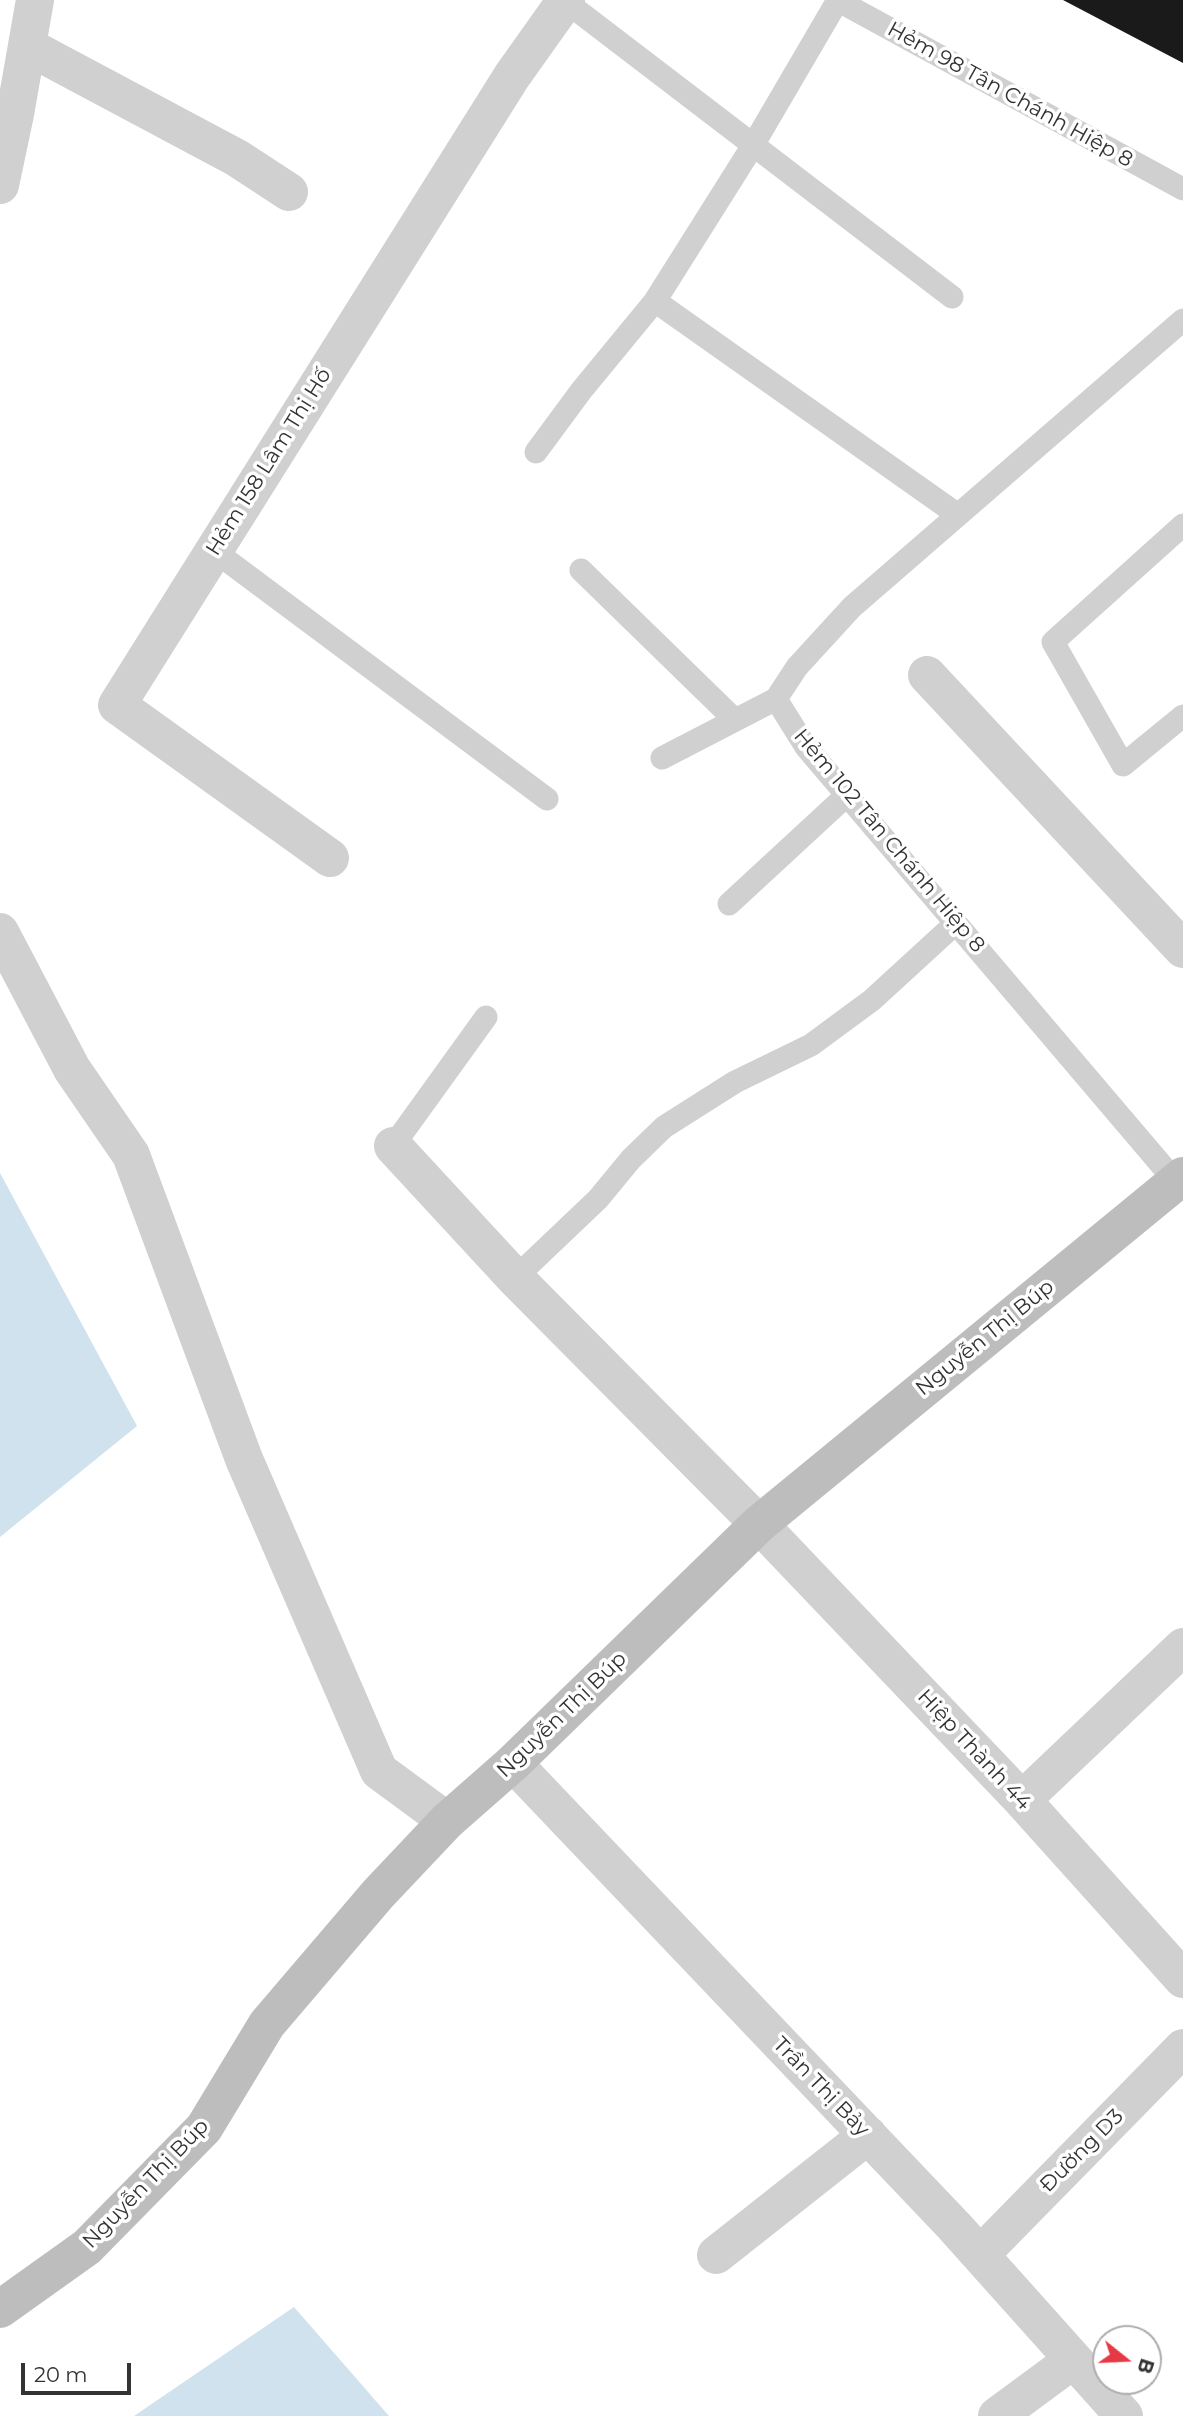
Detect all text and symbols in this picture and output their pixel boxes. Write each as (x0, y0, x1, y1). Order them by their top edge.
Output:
street label: Hẻm 98 Tân Chánh Hiệp 8 (883, 17, 1137, 173)
street label: Hẻm 158 Lâm Thị Hố (201, 364, 337, 560)
street label: Hẻm 102 Tân Chánh Hiệp 8 (788, 724, 990, 958)
street label: Nguyễn Thị Búp (911, 1275, 1059, 1401)
street label: Nguyễn Thị Búp (492, 1647, 632, 1783)
street label: Hiệp Thành 44 (912, 1685, 1036, 1815)
street label: Trần Thị Bảy (767, 2032, 875, 2142)
street label: Đường D3 (1035, 2104, 1129, 2198)
street label: Nguyễn Thị Búp (78, 2114, 214, 2254)
north arrow (1092, 2325, 1162, 2395)
scale bar (24, 2350, 135, 2394)
text: B (1132, 2356, 1159, 2376)
text: 20 m (34, 2362, 88, 2387)

